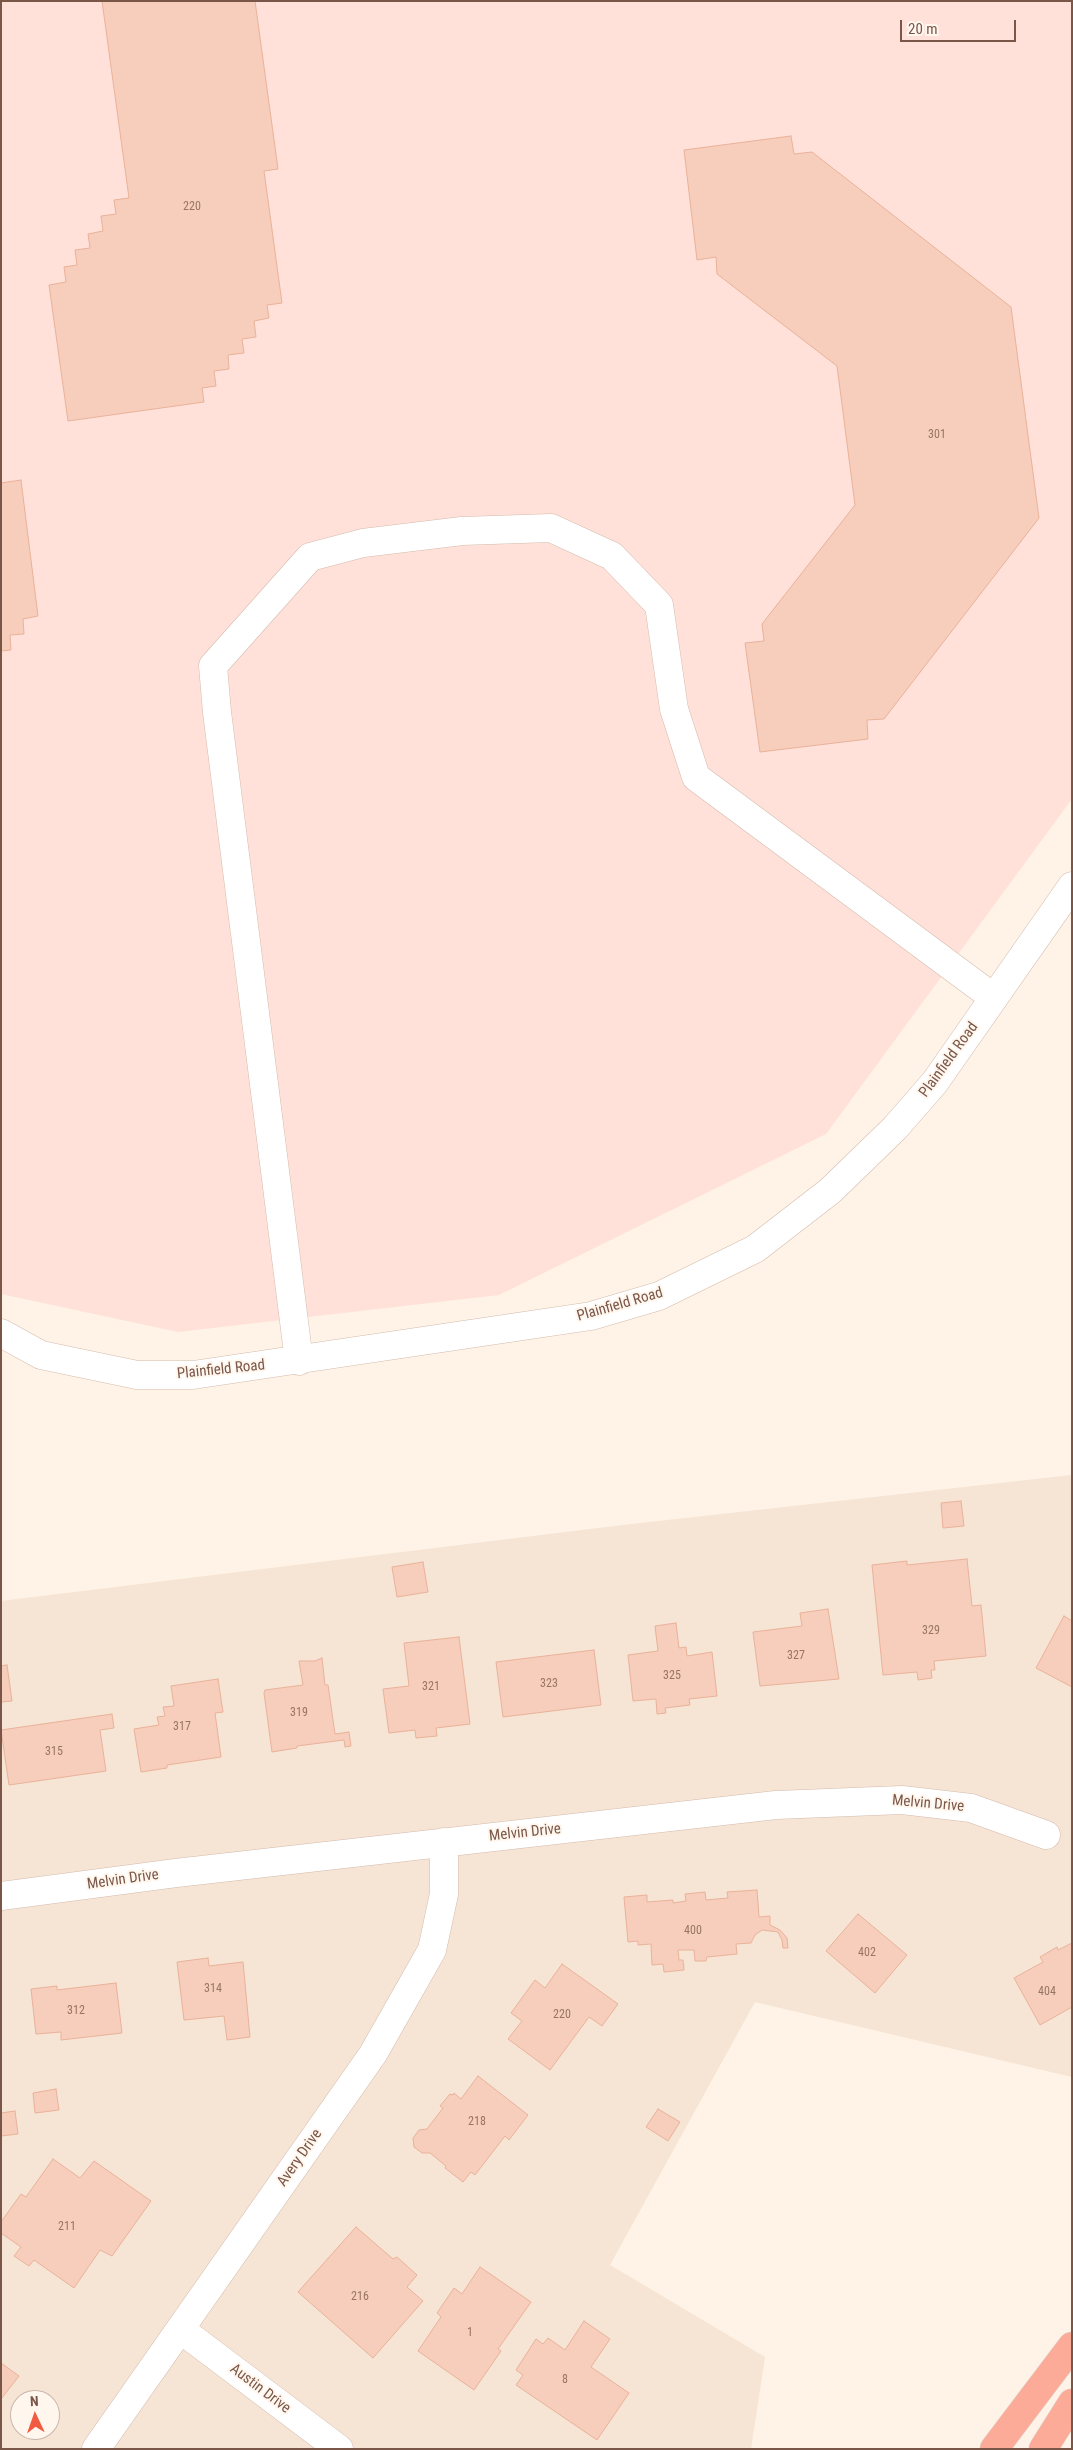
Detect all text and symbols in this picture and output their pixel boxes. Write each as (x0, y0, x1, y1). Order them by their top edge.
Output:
scale bar (903, 10, 1019, 42)
text: 20 m (908, 20, 938, 38)
house number: 220 (183, 200, 201, 214)
house number: 301 (928, 428, 946, 442)
street label: Plainfield Road (916, 1019, 982, 1101)
street label: Plainfield Road (575, 1284, 665, 1326)
street label: Plainfield Road (176, 1356, 266, 1384)
house number: 329 (922, 1624, 940, 1638)
house number: 327 (787, 1649, 805, 1663)
house number: 325 (663, 1669, 681, 1683)
house number: 323 (540, 1677, 558, 1691)
house number: 321 (422, 1680, 440, 1694)
house number: 319 (290, 1706, 308, 1720)
house number: 317 (173, 1720, 191, 1734)
house number: 315 (45, 1745, 63, 1759)
street label: Melvin Drive (891, 1792, 965, 1816)
street label: Melvin Drive (488, 1820, 562, 1846)
street label: Melvin Drive (86, 1866, 160, 1894)
house number: 400 (684, 1924, 702, 1938)
house number: 402 (858, 1946, 876, 1960)
house number: 314 (204, 1982, 222, 1996)
house number: 404 (1038, 1985, 1056, 1999)
house number: 312 (67, 2004, 85, 2018)
house number: 220 (553, 2008, 571, 2022)
house number: 218 (468, 2115, 486, 2129)
street label: Avery Drive (274, 2126, 326, 2190)
house number: 211 (58, 2220, 76, 2234)
house number: 216 (351, 2290, 369, 2304)
house number: 1 (467, 2326, 473, 2340)
street label: Austin Drive (226, 2360, 294, 2418)
house number: 8 (562, 2373, 568, 2387)
north arrow (10, 2390, 60, 2440)
text: N (30, 2393, 39, 2409)

